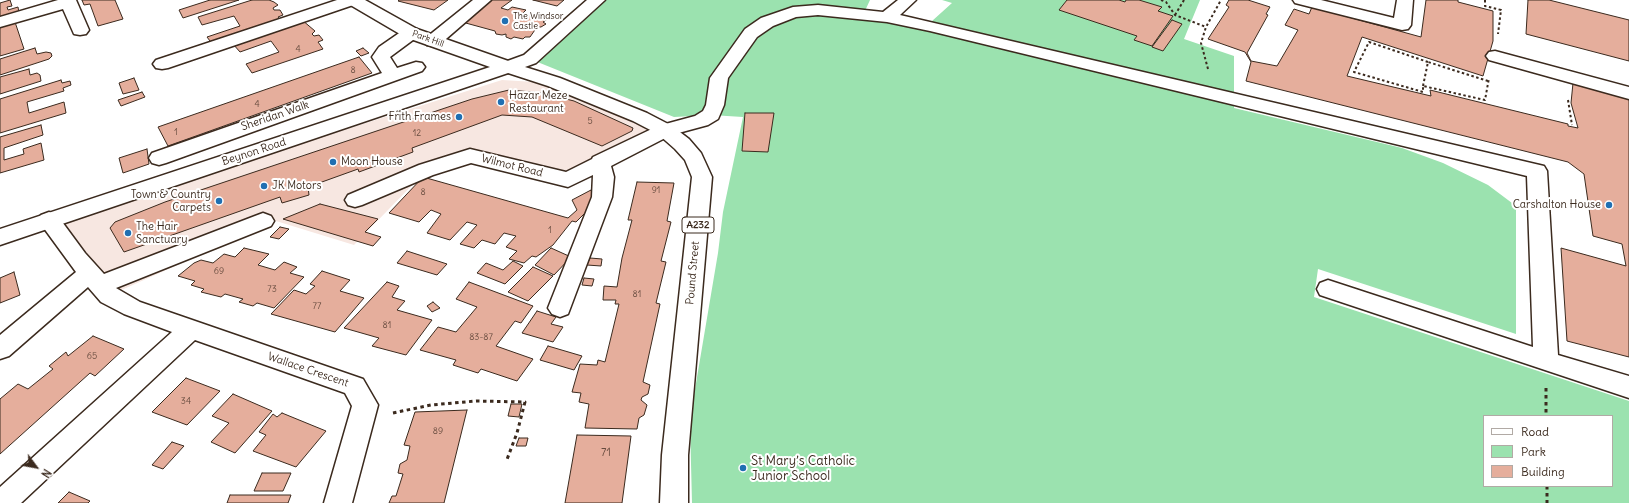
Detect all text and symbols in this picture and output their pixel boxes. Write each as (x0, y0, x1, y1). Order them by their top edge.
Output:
place label: The Windsor Castle (513, 11, 563, 32)
marker: The Windsor Castle (500, 16, 510, 26)
street label: Park Hill (411, 28, 445, 50)
house number: 4 (295, 44, 301, 54)
house number: 8 (350, 65, 356, 75)
place label: Hazar Meze Restaurant (509, 89, 568, 115)
marker: Hazar Meze Restaurant (496, 97, 506, 107)
street label: Sheridan Walk (239, 98, 311, 134)
house number: 4 (254, 99, 260, 109)
place label: Frith Frames (389, 110, 451, 124)
marker: Frith Frames (454, 112, 464, 122)
house number: 5 (587, 116, 593, 126)
house number: 1 (174, 127, 178, 137)
house number: 12 (413, 128, 421, 138)
street label: Beynon Road (220, 135, 288, 169)
street label: Wilmot Road (480, 152, 544, 180)
place label: Moon House (341, 155, 403, 169)
marker: Moon House (328, 157, 338, 167)
place label: JK Motors (272, 179, 321, 193)
marker: JK Motors (259, 181, 269, 191)
house number: 91 (652, 185, 660, 195)
house number: 8 (420, 187, 426, 197)
place label: Town & Country Carpets (131, 188, 211, 214)
marker: Town & Country Carpets (214, 196, 224, 206)
place label: Carshalton House (1513, 198, 1601, 212)
marker: Carshalton House (1604, 200, 1614, 210)
road number: A232 (682, 217, 714, 233)
place label: The Hair Sanctuary (136, 220, 187, 246)
house number: 1 (548, 225, 552, 235)
marker: The Hair Sanctuary (123, 228, 133, 238)
street label: Pound Street (684, 241, 702, 305)
house number: 69 (214, 266, 224, 276)
house number: 73 (267, 284, 277, 294)
house number: 81 (633, 289, 641, 299)
house number: 77 (313, 301, 321, 311)
house number: 81 (383, 320, 391, 330)
house number: 83-87 (469, 332, 493, 342)
street label: Wallace Crescent (266, 350, 350, 390)
house number: 65 (87, 351, 97, 361)
house number: 34 (181, 396, 191, 406)
legend (1483, 415, 1613, 487)
text: Road (1521, 424, 1549, 439)
house number: 89 (433, 426, 443, 436)
text: Park (1521, 444, 1546, 459)
house number: 71 (601, 446, 611, 460)
north arrow (16, 447, 56, 487)
place label: St Mary’s Catholic Junior School (751, 453, 855, 484)
marker: St Mary’s Catholic Junior School (738, 463, 748, 473)
text: Building (1521, 464, 1565, 479)
text: N (38, 466, 54, 480)

